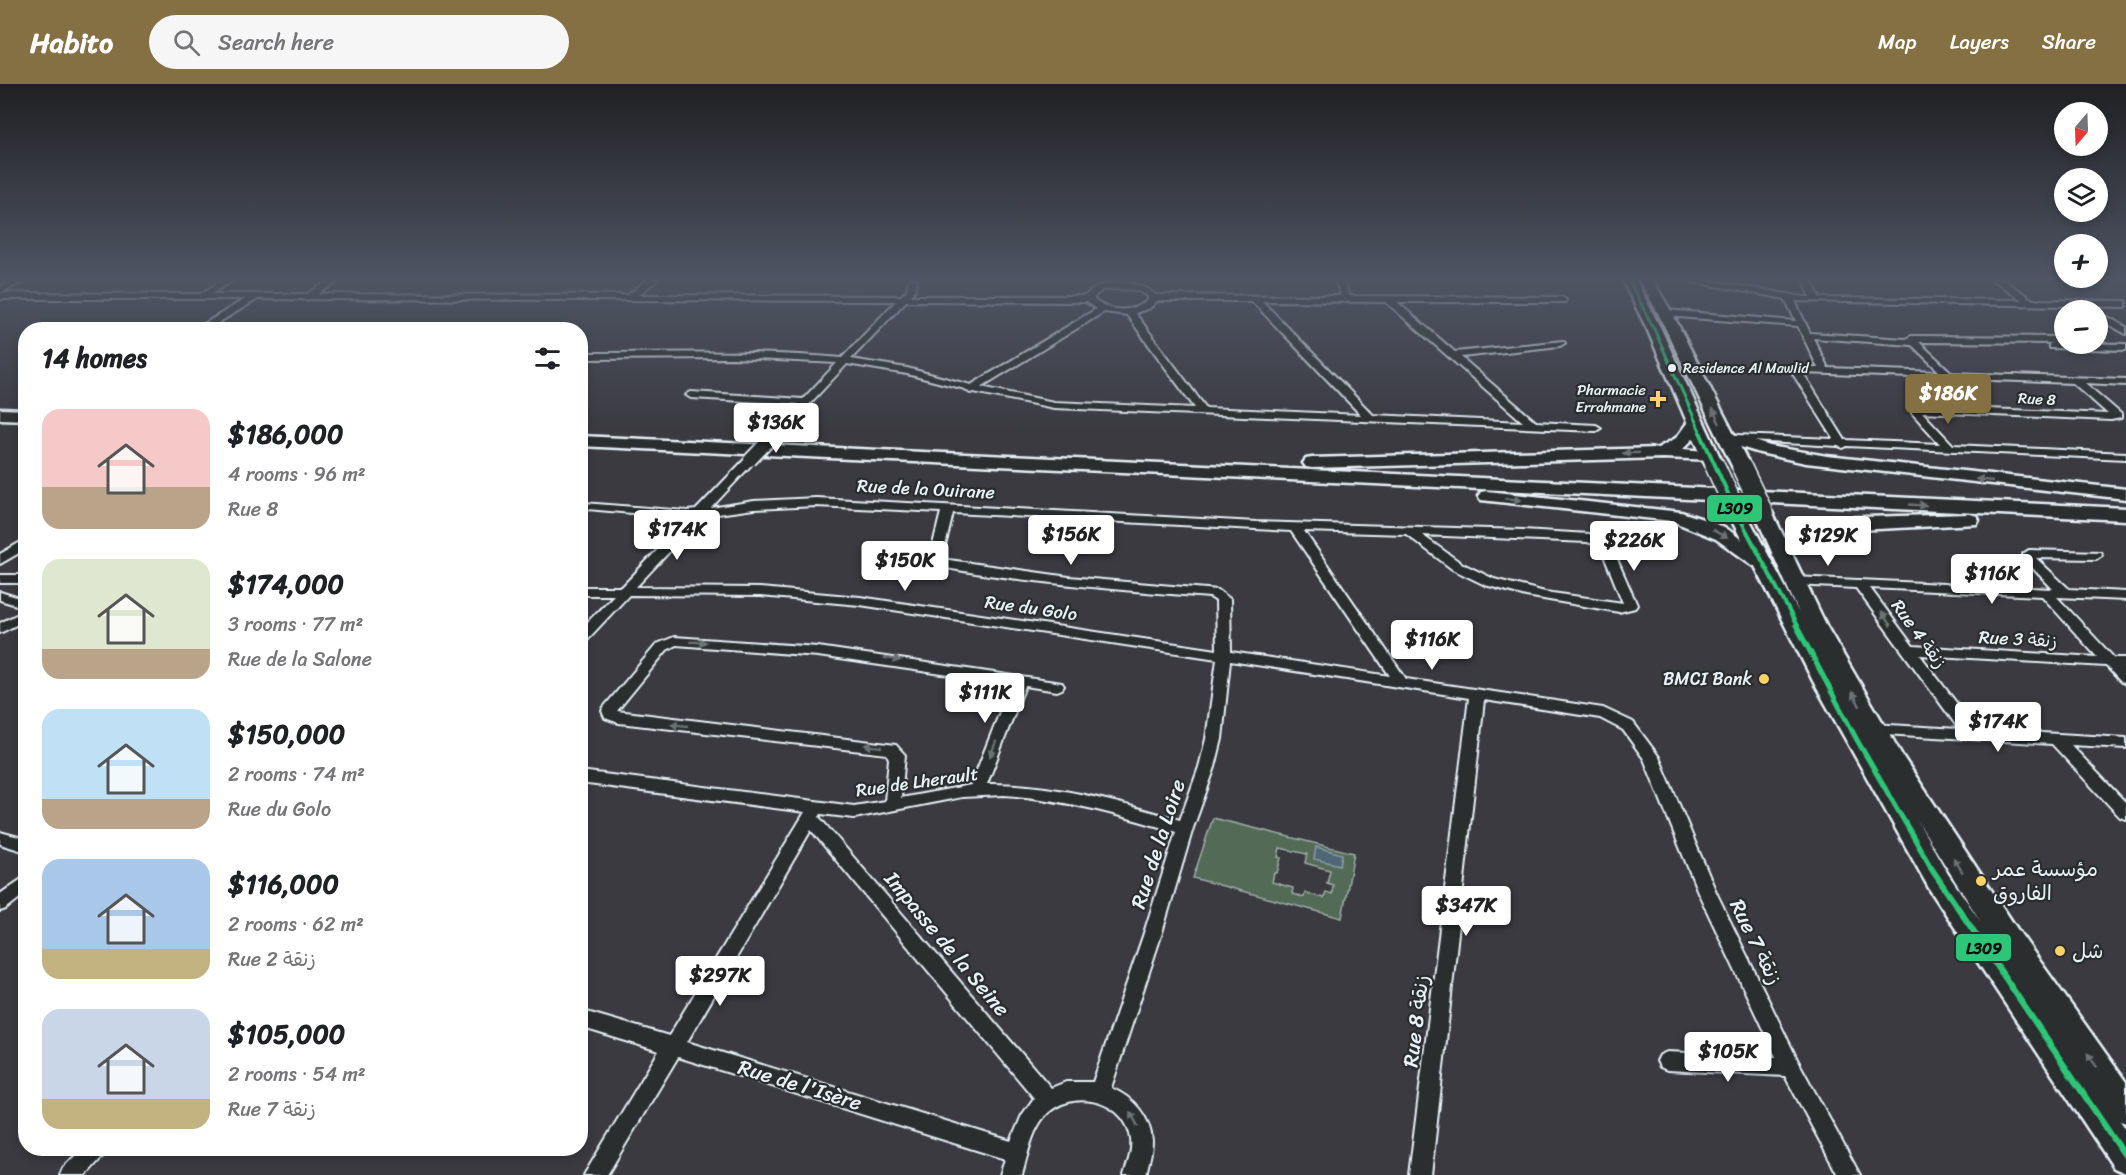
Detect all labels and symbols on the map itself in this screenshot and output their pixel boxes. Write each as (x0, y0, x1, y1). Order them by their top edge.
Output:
north arrow (2054, 102, 2108, 156)
place label: Residence Al Mawlid (1683, 356, 1810, 381)
marker: Residence Al Mawlid (1666, 362, 1678, 374)
pin: $186K (1906, 374, 1990, 425)
place label: Pharmacie Errahmane (1576, 377, 1646, 420)
street label: Rue 8 (2017, 385, 2057, 413)
marker: Pharmacie Errahmane (1651, 392, 1665, 406)
pin: $136K (734, 403, 818, 454)
one-way arrow (1711, 407, 1721, 424)
one-way arrow (1621, 449, 1640, 458)
street label: Rue de la Ouirane (856, 469, 996, 509)
one-way arrow (1975, 475, 1994, 485)
one-way arrow (1504, 494, 1523, 504)
line badge: L309 (1706, 494, 1763, 523)
text: L309 (1717, 494, 1753, 523)
one-way arrow (1909, 500, 1928, 509)
pin: $174K (635, 510, 719, 561)
pin: $156K (1029, 515, 1113, 566)
pin: $129K (1786, 516, 1870, 567)
pin: $226K (1592, 521, 1676, 572)
one-way arrow (1712, 529, 1729, 539)
pin: $150K (863, 541, 947, 592)
pin: $116K (1950, 554, 2034, 605)
street label: Rue du Golo (983, 586, 1079, 630)
street label: Rue 4 زنقة (1883, 592, 1955, 676)
one-way arrow (1880, 612, 1892, 628)
pin: $116K (1390, 620, 1474, 671)
street label: Rue 3 زنقة (1978, 621, 2058, 657)
one-way arrow (688, 637, 707, 647)
one-way arrow (883, 655, 902, 664)
place label: BMCI Bank (1663, 663, 1752, 695)
marker: BMCI Bank (1757, 672, 1771, 686)
pin: $111K (943, 673, 1027, 724)
one-way arrow (1851, 690, 1861, 707)
pin: $174K (1956, 702, 2040, 753)
one-way arrow (670, 720, 689, 730)
one-way arrow (988, 740, 997, 758)
one-way arrow (863, 741, 882, 751)
street label: Rue de Lherault (854, 758, 980, 806)
street label: Rue de la Loire (1119, 774, 1197, 914)
place label: مؤسسة عمر الفاروق (1991, 850, 2098, 912)
one-way arrow (1952, 857, 1963, 873)
street label: Impasse de la Seine (874, 862, 1020, 1026)
marker: مؤسسة عمر الفاروق (1974, 874, 1988, 888)
pin: $347K (1424, 886, 1508, 937)
street label: Rue 7 زنقة (1719, 892, 1793, 992)
place label: شل (2072, 932, 2103, 970)
line badge: L309 (1955, 933, 2012, 962)
text: L309 (1966, 934, 2002, 963)
marker: شل (2053, 944, 2067, 958)
pin: $297K (678, 956, 762, 1007)
street label: Rue 8 زنقة (1391, 973, 1441, 1069)
pin: $105K (1686, 1032, 1770, 1083)
street label: Rue de l'Isère (733, 1048, 867, 1122)
one-way arrow (2086, 1053, 2098, 1069)
one-way arrow (1129, 1110, 1139, 1127)

